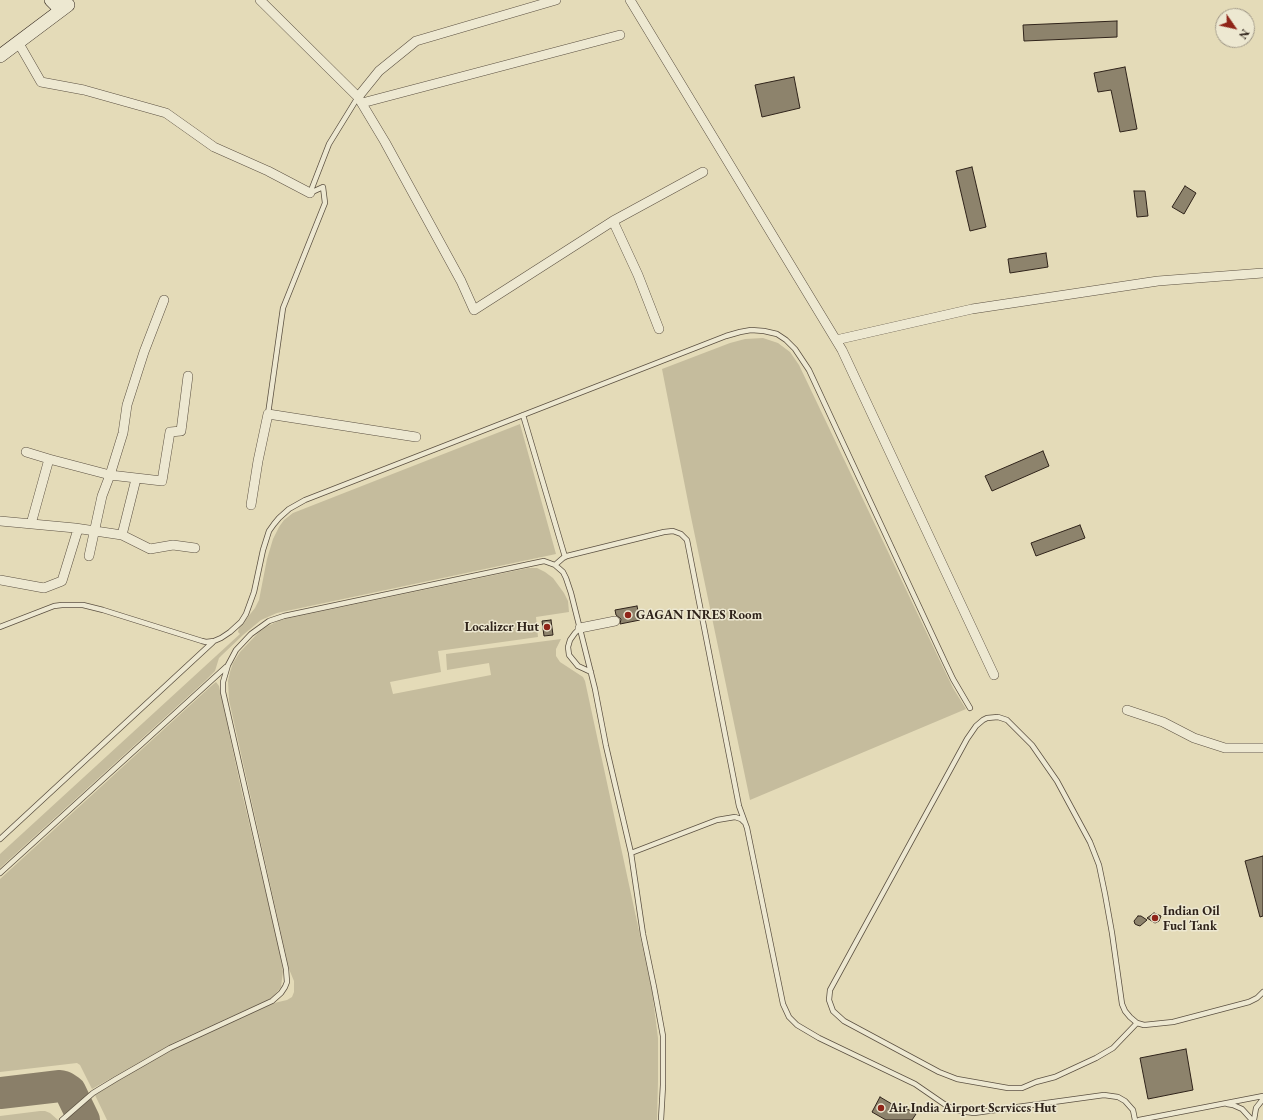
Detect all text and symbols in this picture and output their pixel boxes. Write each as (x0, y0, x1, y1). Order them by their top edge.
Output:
north arrow (1215, 8, 1255, 48)
text: N (1236, 27, 1252, 42)
place label: GAGAN INRES Room (636, 607, 762, 623)
marker: GAGAN INRES Room (623, 610, 633, 620)
place label: Localizer Hut (464, 619, 539, 635)
marker: Localizer Hut (542, 622, 552, 632)
place label: Indian Oil Fuel Tank (1163, 903, 1220, 934)
marker: Indian Oil Fuel Tank (1150, 913, 1160, 923)
place label: Air India Airport Services Hut (889, 1100, 1056, 1116)
marker: Air India Airport Services Hut (876, 1103, 886, 1113)

